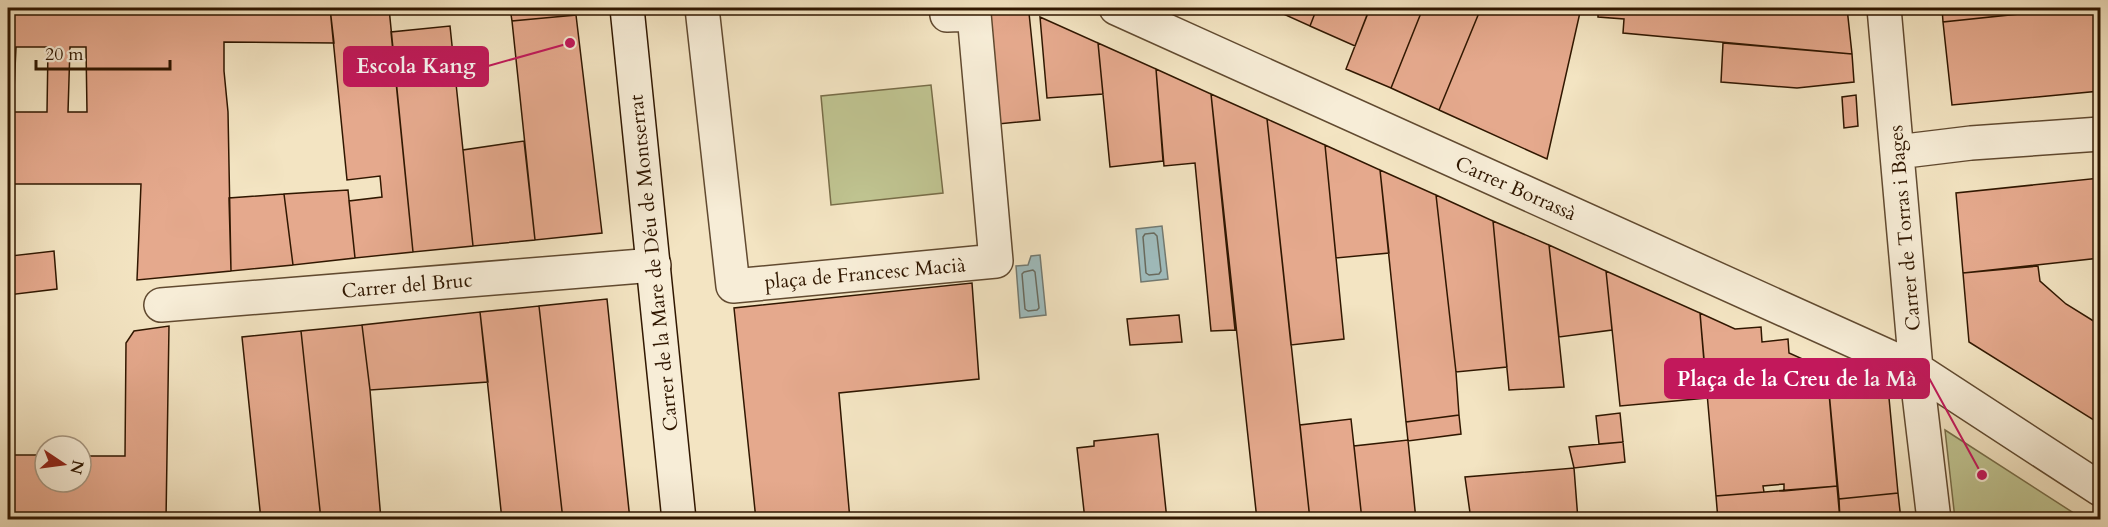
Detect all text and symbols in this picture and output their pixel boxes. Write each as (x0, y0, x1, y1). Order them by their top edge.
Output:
scale bar (36, 33, 170, 71)
text: 20 m (45, 42, 84, 67)
callout: Escola Kang (344, 47, 488, 86)
text: Escola Kang (356, 52, 476, 81)
street label: Carrer de la Mare de Déu de Montserrat (622, 93, 685, 433)
street label: Carrer de Torras i Bages (1882, 124, 1927, 332)
street label: Carrer Borrassà (1451, 150, 1581, 227)
street label: plaça de Francesc Macià (763, 251, 967, 296)
street label: Carrer del Bruc (340, 266, 474, 305)
callout: Plaça de la Creu de la Mà (1665, 359, 1929, 398)
text: Plaça de la Creu de la Mà (1677, 365, 1917, 394)
north arrow (33, 434, 93, 494)
text: N (64, 458, 89, 476)

